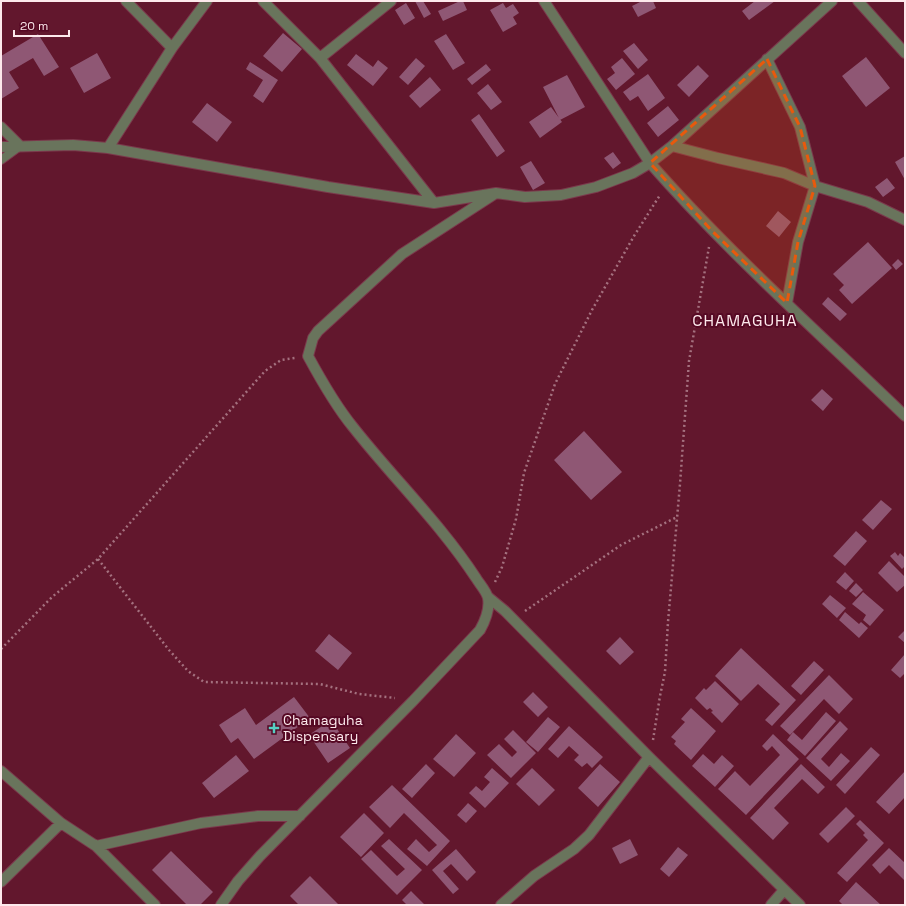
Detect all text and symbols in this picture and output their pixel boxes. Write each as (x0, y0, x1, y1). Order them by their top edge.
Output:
scale bar (14, 12, 69, 38)
text: 20 m (20, 18, 48, 34)
district label: CHAMAGUHA (692, 310, 798, 331)
place label: Chamaguha Dispensary (283, 711, 363, 745)
marker: Chamaguha Dispensary (268, 722, 280, 734)

